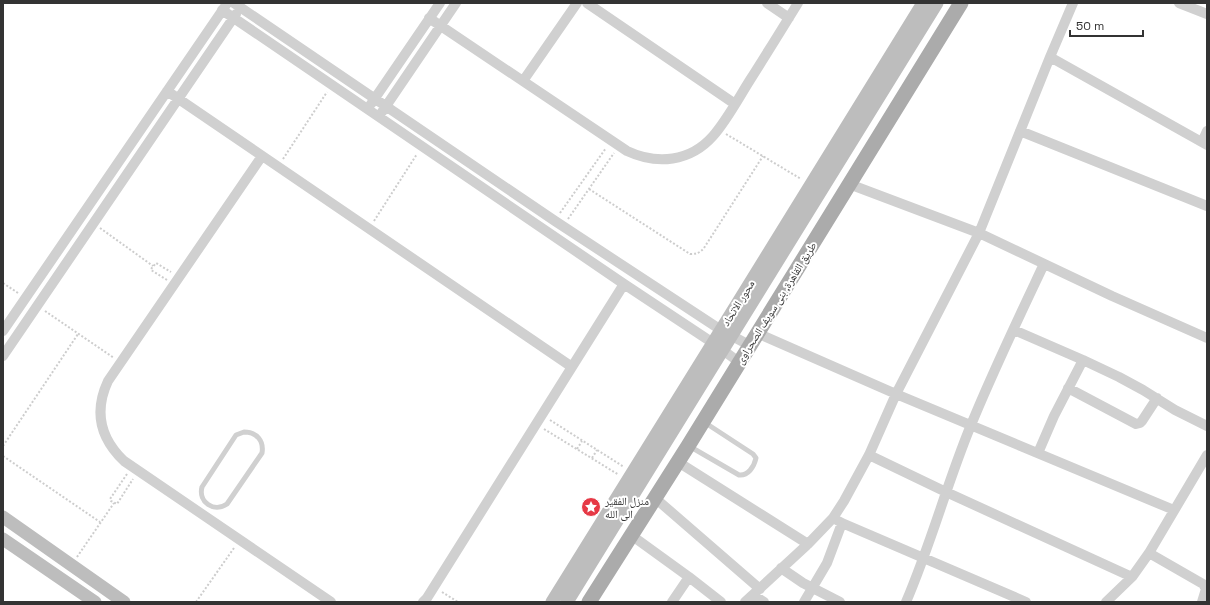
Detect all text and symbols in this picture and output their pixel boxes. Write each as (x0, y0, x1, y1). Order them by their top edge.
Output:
scale bar (1070, 12, 1143, 38)
text: 50 m (1076, 18, 1104, 34)
street label: طريق القاهرة, بنى سويف الصحراوى (733, 239, 819, 367)
street label: محور الاتحاد (718, 278, 758, 328)
place label: منزل الفقير الى الله (604, 494, 649, 521)
place icon: منزل الفقير الى الله (580, 496, 602, 518)

